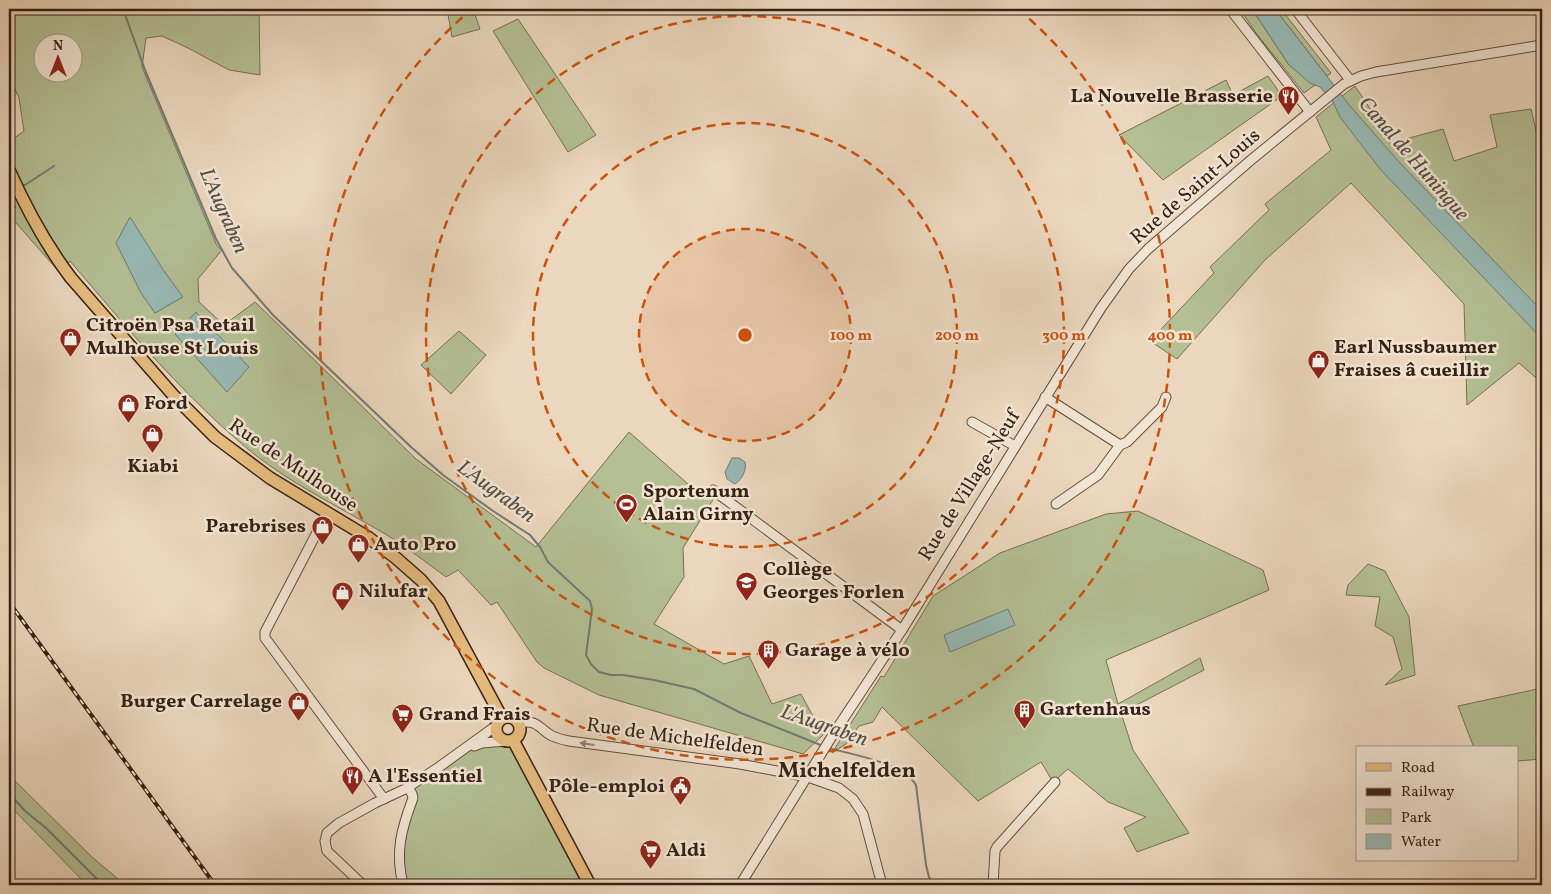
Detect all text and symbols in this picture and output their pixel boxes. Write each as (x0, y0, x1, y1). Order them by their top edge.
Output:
north arrow (32, 32, 82, 82)
text: N (53, 37, 63, 56)
place label: La Nouvelle Brasserie (1071, 83, 1273, 111)
restaurant icon: La Nouvelle Brasserie (1277, 85, 1301, 116)
water label: Canal de Huningue (1351, 91, 1475, 228)
street label: Rue de Saint-Louis (1125, 123, 1267, 251)
water label: L'Augraben (191, 164, 255, 258)
place label: Citroën Psa Retail Mulhouse St Louis (86, 312, 258, 363)
shop icon: Citroën Psa Retail Mulhouse St Louis (58, 326, 82, 357)
centre of rings (736, 326, 754, 344)
text: 100 m (830, 326, 873, 347)
text: 200 m (935, 326, 979, 347)
text: 300 m (1042, 326, 1086, 347)
text: 400 m (1148, 326, 1193, 347)
place label: Earl Nussbaumer Fraises â cueillir (1334, 334, 1497, 385)
shop icon: Earl Nussbaumer Fraises â cueillir (1306, 348, 1330, 379)
place label: Ford (144, 390, 188, 418)
shop icon: Ford (116, 392, 140, 423)
street label: Rue de Village-Neuf (912, 403, 1029, 567)
street label: Rue de Mulhouse (223, 412, 363, 520)
shop icon: Kiabi (141, 423, 165, 454)
place label: Kiabi (127, 453, 179, 481)
water label: L'Augraben (451, 454, 541, 530)
place label: Sportenum Alain Girny (643, 478, 754, 529)
sports icon: Sportenum Alain Girny (615, 492, 639, 523)
place label: Parebrises (205, 513, 306, 541)
shop icon: Parebrises (310, 515, 334, 546)
place label: Auto Pro (374, 531, 456, 559)
shop icon: Auto Pro (346, 533, 370, 564)
place label: Collège Georges Forlen (763, 556, 905, 607)
school or university icon: Collège Georges Forlen (735, 570, 759, 601)
place label: Nilufar (359, 578, 428, 606)
shop icon: Nilufar (331, 580, 355, 611)
place label: Garage à vélo (785, 637, 910, 665)
building icon: Garage à vélo (757, 639, 781, 670)
place label: Burger Carrelage (120, 688, 282, 716)
shop icon: Burger Carrelage (286, 690, 310, 721)
place label: Gartenhaus (1040, 696, 1151, 724)
water label: L'Augraben (776, 698, 872, 754)
building icon: Gartenhaus (1012, 698, 1036, 729)
place label: Grand Frais (419, 701, 530, 729)
supermarket icon: Grand Frais (391, 703, 415, 734)
street label: Rue de Michelfelden (585, 712, 765, 764)
one-way arrow (579, 740, 595, 748)
legend (1356, 746, 1518, 862)
district label: Michelfelden (778, 756, 916, 787)
text: Road (1401, 758, 1435, 779)
place label: A l'Essentiel (368, 763, 483, 791)
restaurant icon: A l'Essentiel (340, 765, 364, 796)
place label: Pôle-emploi (549, 773, 665, 801)
public building icon: Pôle-emploi (669, 775, 693, 806)
text: Railway (1401, 782, 1454, 803)
text: Park (1401, 808, 1432, 829)
text: Water (1401, 832, 1441, 853)
place label: Aldi (666, 837, 706, 865)
supermarket icon: Aldi (638, 839, 662, 870)

